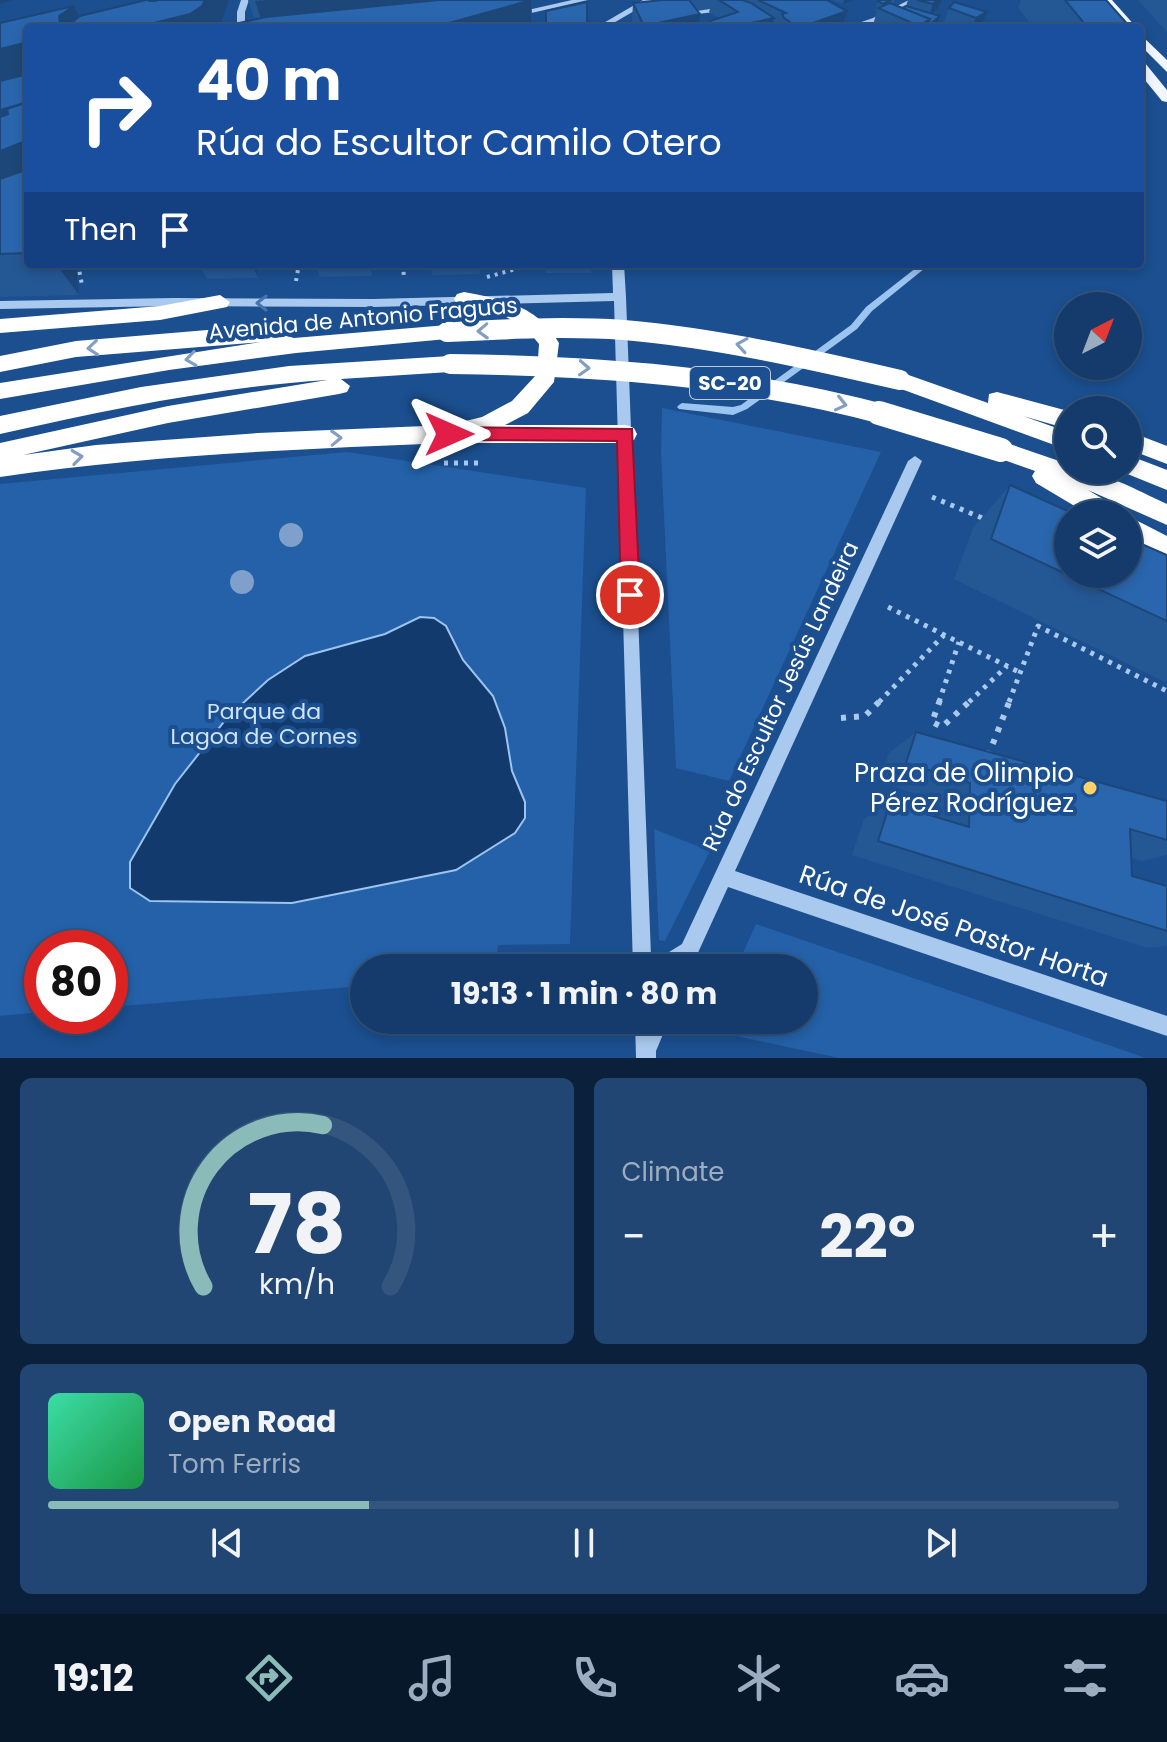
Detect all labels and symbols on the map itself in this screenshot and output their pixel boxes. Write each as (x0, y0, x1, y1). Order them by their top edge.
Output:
street label: Avenida de Antonio Fraguas (207, 290, 519, 347)
north arrow (1054, 292, 1142, 380)
one-way arrow (255, 294, 268, 312)
one-way arrow (476, 322, 489, 339)
one-way arrow (735, 337, 749, 354)
one-way arrow (86, 339, 99, 356)
one-way arrow (184, 350, 198, 367)
one-way arrow (578, 359, 591, 376)
road number: SC-20 (690, 367, 770, 399)
position arrow (407, 392, 491, 476)
one-way arrow (834, 395, 848, 412)
one-way arrow (330, 430, 343, 447)
one-way arrow (70, 449, 84, 466)
street label: Rúa do Escultor Jesús Landeira (695, 536, 866, 856)
pin (596, 561, 664, 629)
park label: Parque da Lagoa de Cornes (171, 696, 357, 752)
place label: Praza de Olimpio Pérez Rodríguez (854, 755, 1074, 821)
marker: Praza de Olimpio Pérez Rodríguez (1081, 779, 1099, 797)
street label: Rúa de José Pastor Horta (795, 856, 1113, 996)
speed limit sign: 80 (24, 930, 128, 1034)

